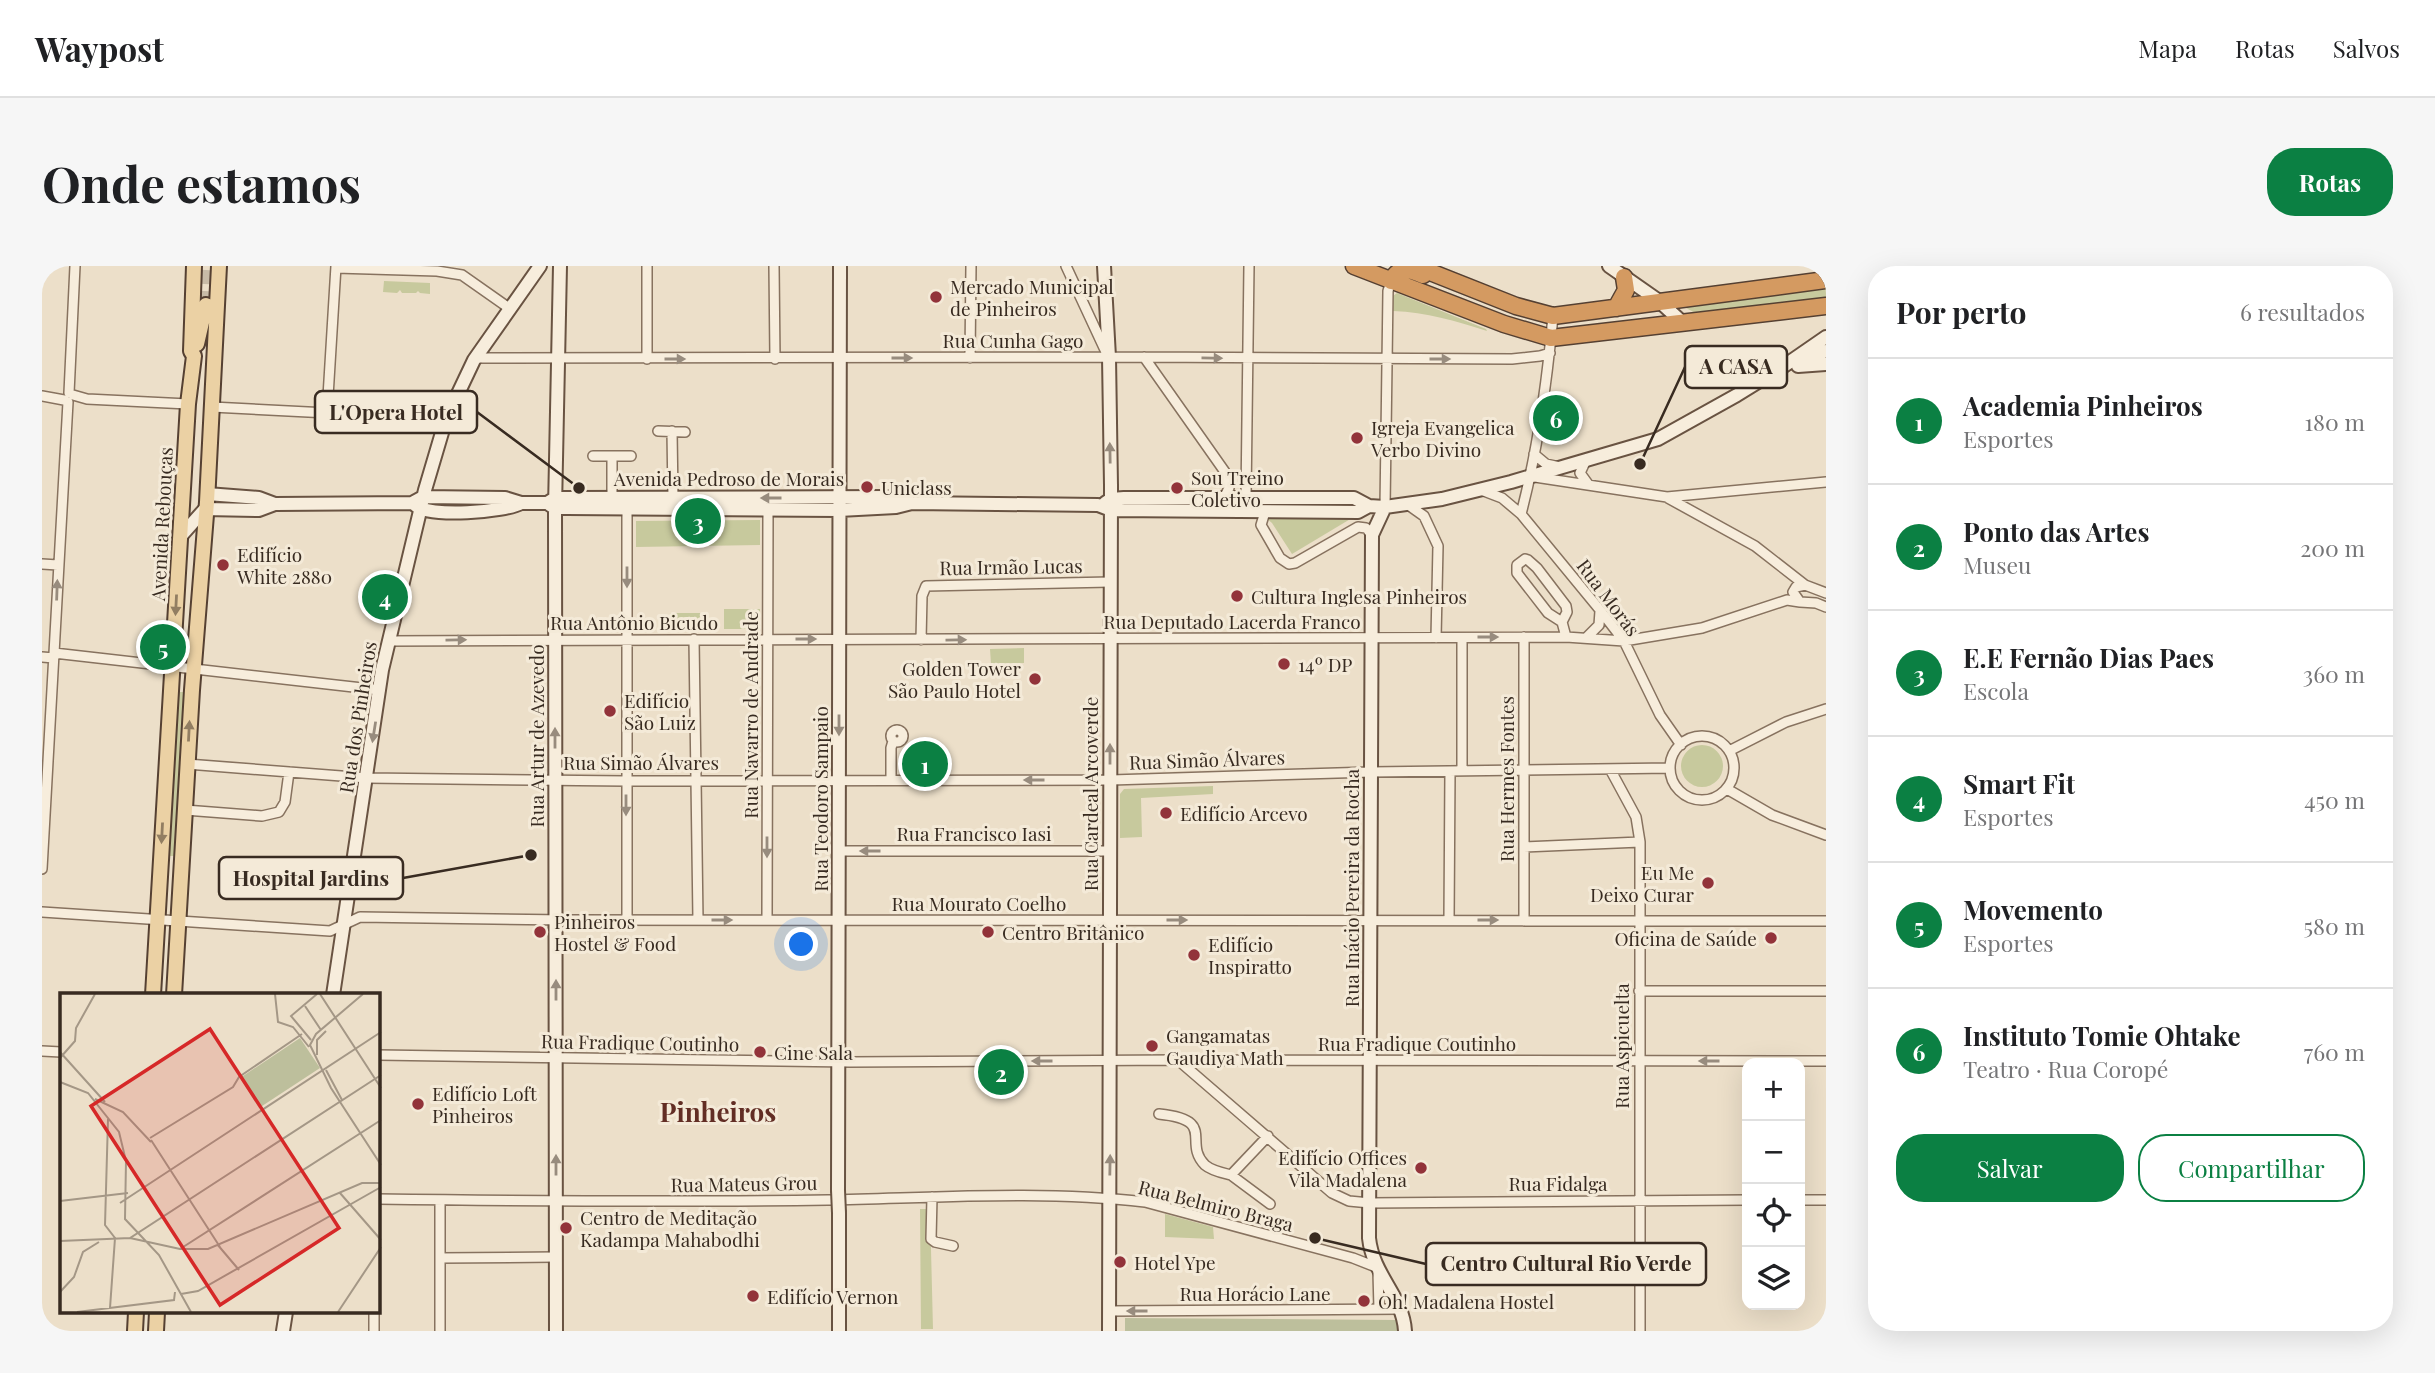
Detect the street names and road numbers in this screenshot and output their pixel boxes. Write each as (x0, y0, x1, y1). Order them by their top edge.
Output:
street label: Rua Cunha Gago (943, 327, 1083, 353)
street label: Avenida Rebouças (144, 446, 178, 603)
street label: Avenida Pedroso de Morais (613, 465, 844, 491)
street label: Rua Irmão Lucas (939, 552, 1083, 580)
street label: Rua Morás (1571, 553, 1647, 641)
street label: Rua Deputado Lacerda Franco (1103, 608, 1361, 634)
street label: Rua Antônio Bicudo (550, 609, 718, 635)
street label: Rua Navarro de Andrade (737, 611, 763, 819)
street label: Rua dos Pinheiros (332, 639, 382, 795)
street label: Rua Artur de Azevedo (523, 644, 549, 828)
street label: Rua Hermes Fontes (1493, 696, 1519, 862)
street label: Rua Cardeal Arcoverde (1077, 697, 1103, 891)
street label: Rua Teodoro Sampaio (807, 706, 833, 892)
street label: Rua Simão Álvares (1128, 743, 1286, 775)
street label: Rua Simão Álvares (563, 749, 719, 775)
street label: Rua Inácio Pereira da Rocha (1338, 768, 1364, 1007)
street label: Rua Francisco Iasi (897, 820, 1052, 846)
street label: Rua Mourato Coelho (892, 890, 1066, 916)
street label: Rua Aspicuelta (1608, 983, 1634, 1109)
street label: Rua Fradique Coutinho (541, 1027, 739, 1057)
street label: Rua Fradique Coutinho (1318, 1030, 1516, 1056)
street label: Rua Mateus Grou (670, 1169, 818, 1197)
street label: Rua Fidalga (1509, 1170, 1608, 1196)
street label: Rua Belmiro Braga (1136, 1173, 1297, 1237)
street label: Rua Horácio Lane (1179, 1280, 1331, 1306)

